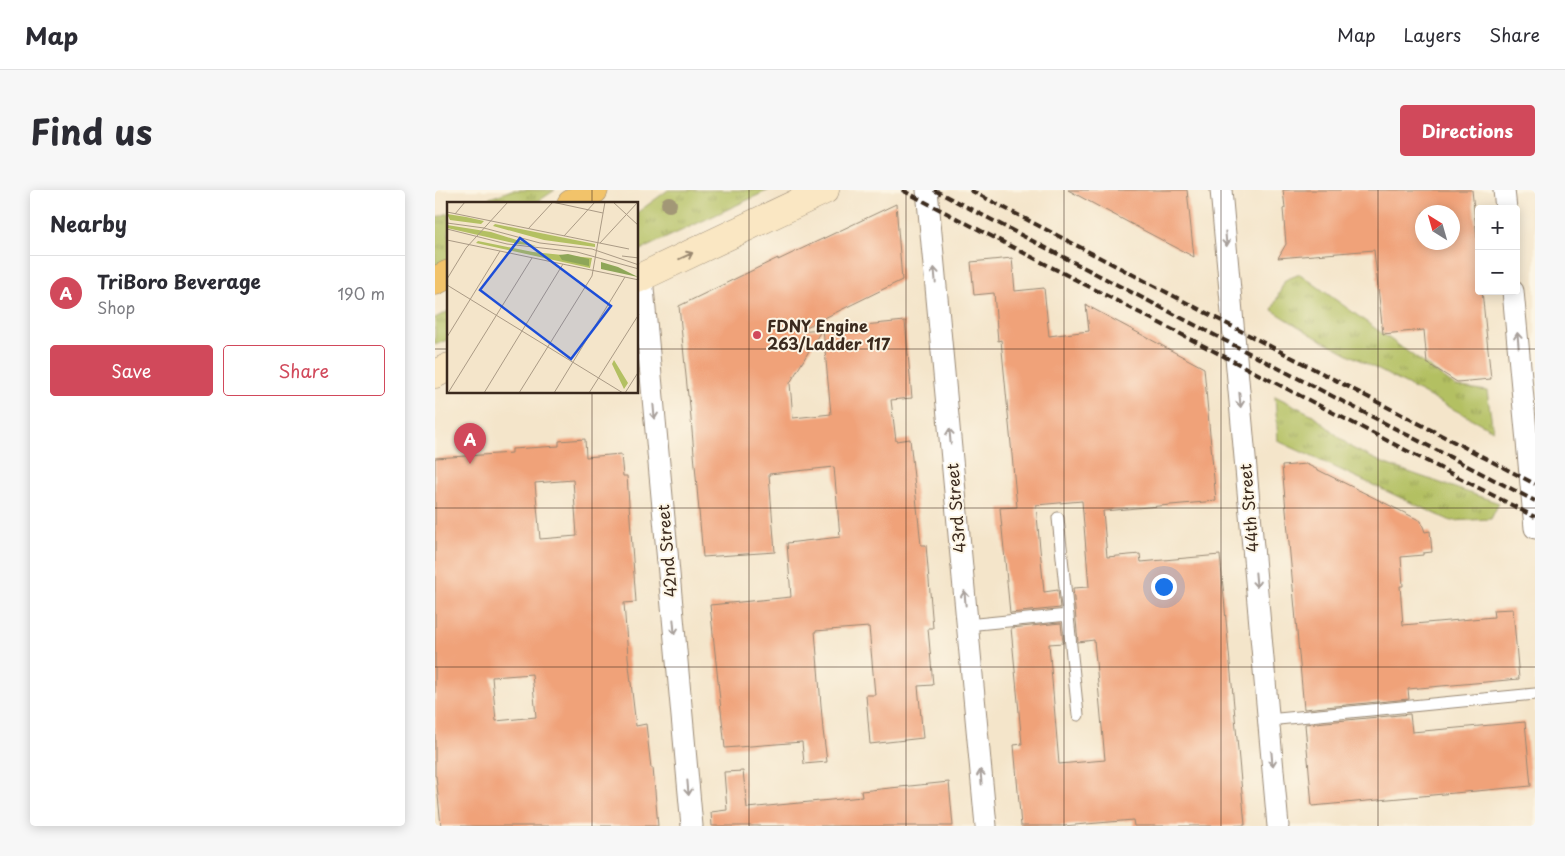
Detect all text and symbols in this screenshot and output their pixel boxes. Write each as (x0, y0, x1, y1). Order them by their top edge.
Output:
text: Map (25, 17, 78, 53)
text: Map (1337, 21, 1376, 48)
text: Layers (1404, 21, 1461, 48)
text: Share (1489, 21, 1540, 48)
text: Find us (30, 104, 152, 157)
button: Directions (1400, 105, 1535, 156)
inset map (447, 202, 639, 394)
north arrow (1415, 205, 1460, 250)
map controls (1475, 205, 1520, 295)
button: + (1475, 205, 1520, 250)
text: Nearby (50, 207, 127, 239)
one-way arrow (1221, 230, 1230, 246)
button: − (1475, 250, 1520, 295)
one-way arrow (678, 251, 693, 260)
text: TriBoro Beverage (97, 267, 261, 295)
one-way arrow (930, 267, 940, 283)
text: A (60, 281, 72, 305)
text: 190 m (337, 281, 385, 305)
text: Shop (97, 295, 135, 319)
place label: FDNY Engine 263/Ladder 117 (767, 313, 890, 355)
marker: FDNY Engine 263/Ladder 117 (751, 329, 763, 341)
one-way arrow (1513, 333, 1522, 349)
button: Save (50, 345, 213, 396)
button: Share (223, 345, 385, 396)
one-way arrow (1235, 392, 1245, 408)
one-way arrow (649, 404, 659, 420)
pin: A (454, 423, 486, 464)
one-way arrow (945, 429, 955, 445)
street label: 43rd Street (939, 462, 971, 554)
street label: 44th Street (1232, 462, 1264, 553)
street label: 42nd Street (650, 504, 682, 599)
one-way arrow (1251, 571, 1261, 587)
your location (1151, 574, 1177, 600)
one-way arrow (960, 591, 970, 607)
one-way arrow (669, 618, 678, 634)
one-way arrow (1267, 751, 1276, 767)
one-way arrow (977, 770, 986, 786)
one-way arrow (684, 780, 693, 796)

